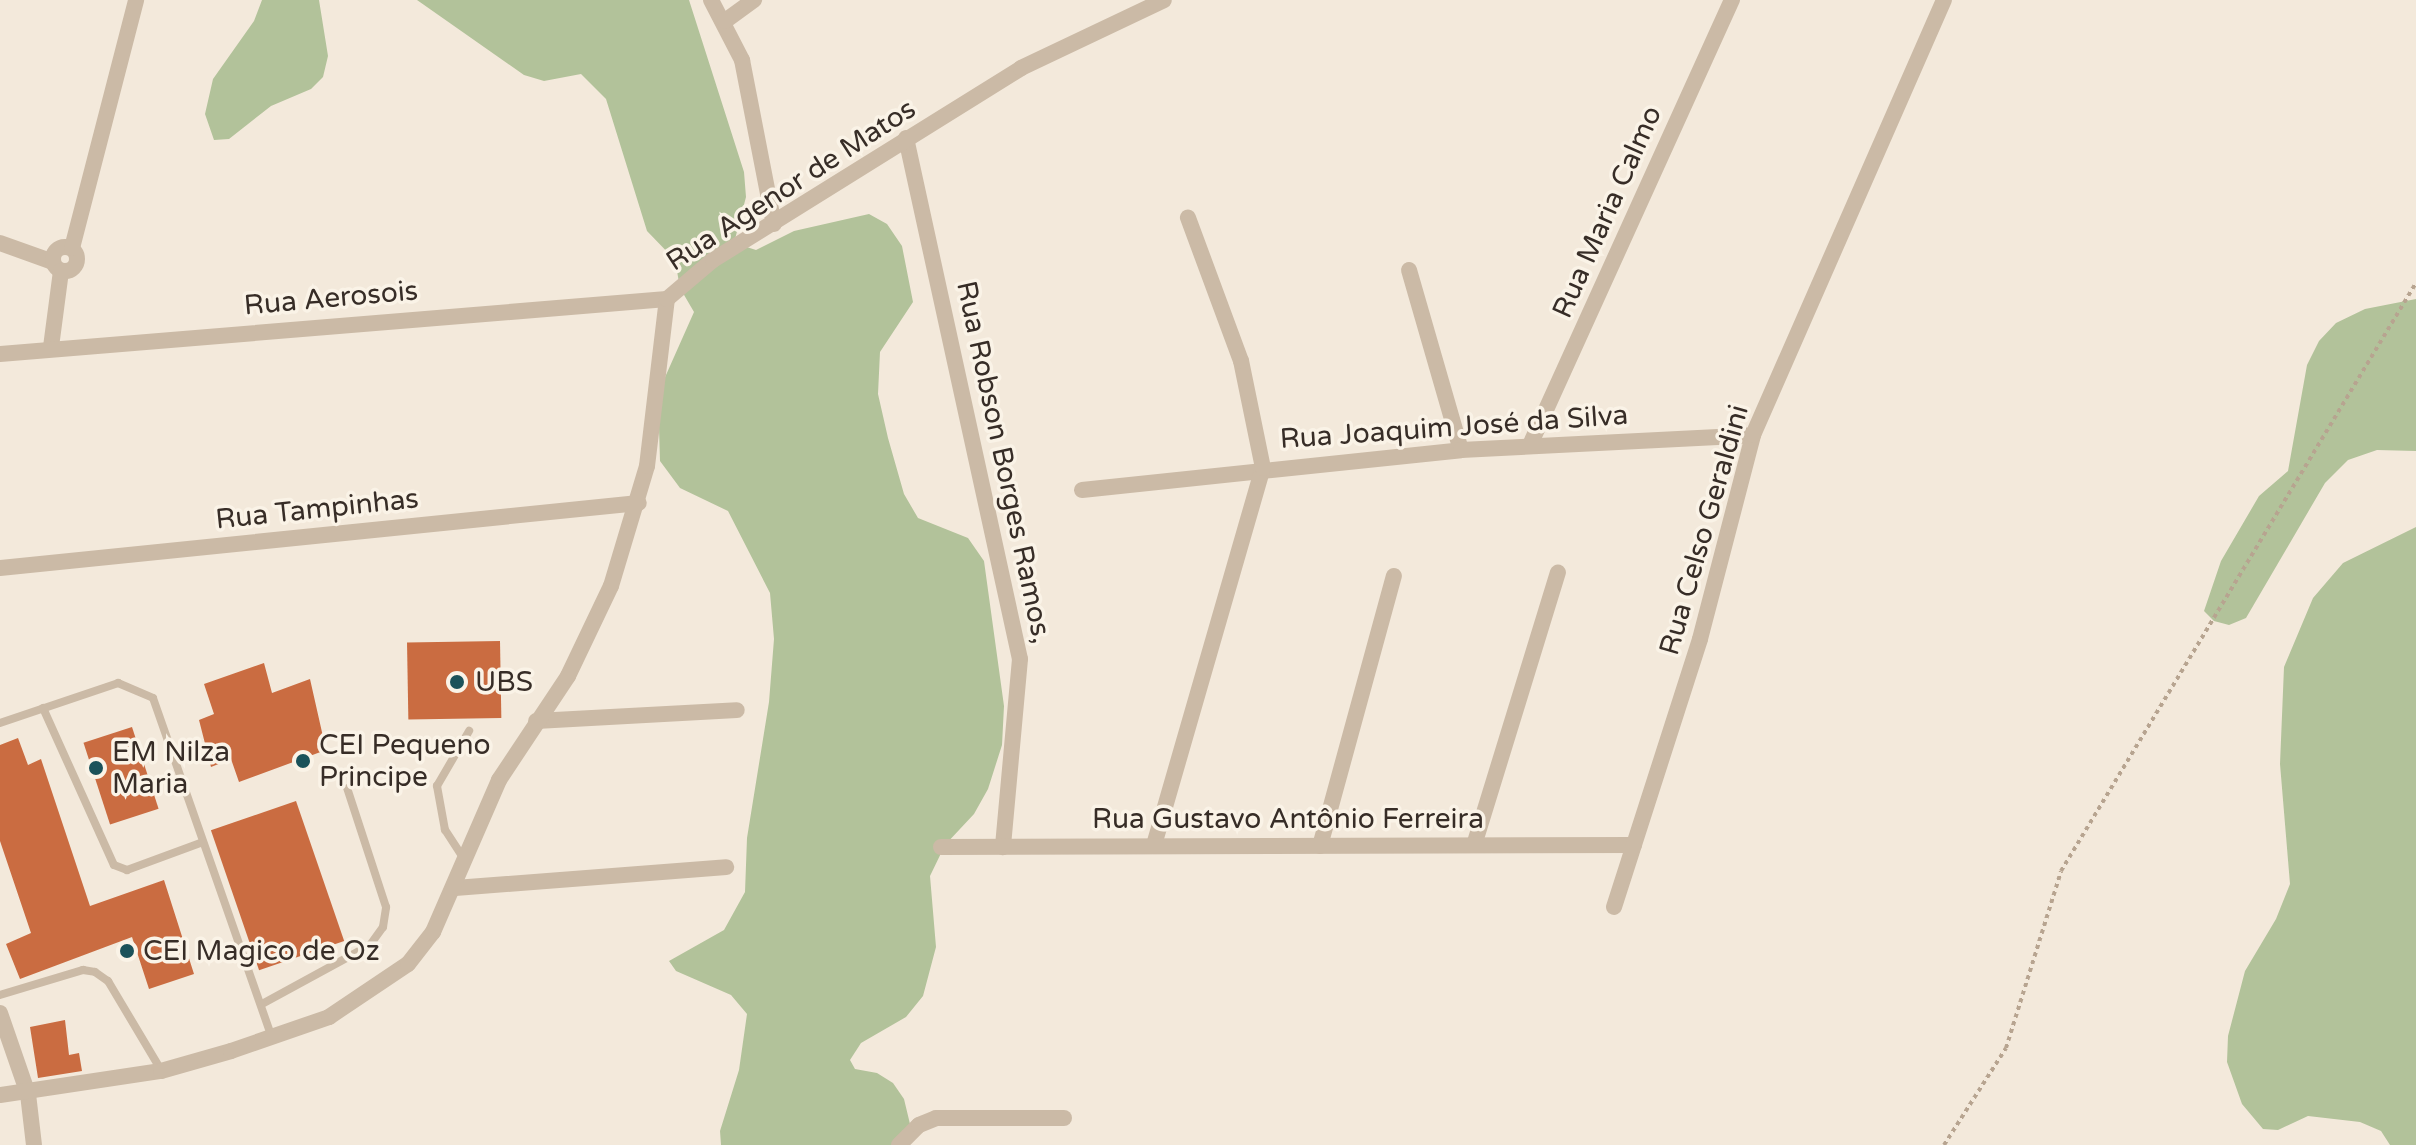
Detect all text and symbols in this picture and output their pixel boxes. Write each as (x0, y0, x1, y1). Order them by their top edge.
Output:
street label: Rua Agenor de Matos (660, 92, 922, 278)
street label: Rua Maria Calmo (1545, 101, 1669, 323)
street label: Rua Aerosois (243, 274, 419, 322)
street label: Rua Robson Borges Ramos, (949, 278, 1059, 646)
street label: Rua Joaquim José da Silva (1279, 398, 1629, 456)
street label: Rua Celso Geraldini (1652, 401, 1756, 659)
street label: Rua Tampinhas (214, 482, 420, 536)
place label: UBS (475, 665, 533, 699)
marker: UBS (446, 671, 468, 693)
place label: CEI Pequeno Principe (319, 728, 490, 794)
place label: EM Nilza Maria (112, 735, 230, 801)
marker: CEI Pequeno Principe (294, 752, 312, 770)
marker: EM Nilza Maria (87, 759, 105, 777)
street label: Rua Gustavo Antônio Ferreira (1092, 802, 1484, 836)
place label: CEI Magico de Oz (143, 934, 380, 968)
marker: CEI Magico de Oz (118, 942, 136, 960)

